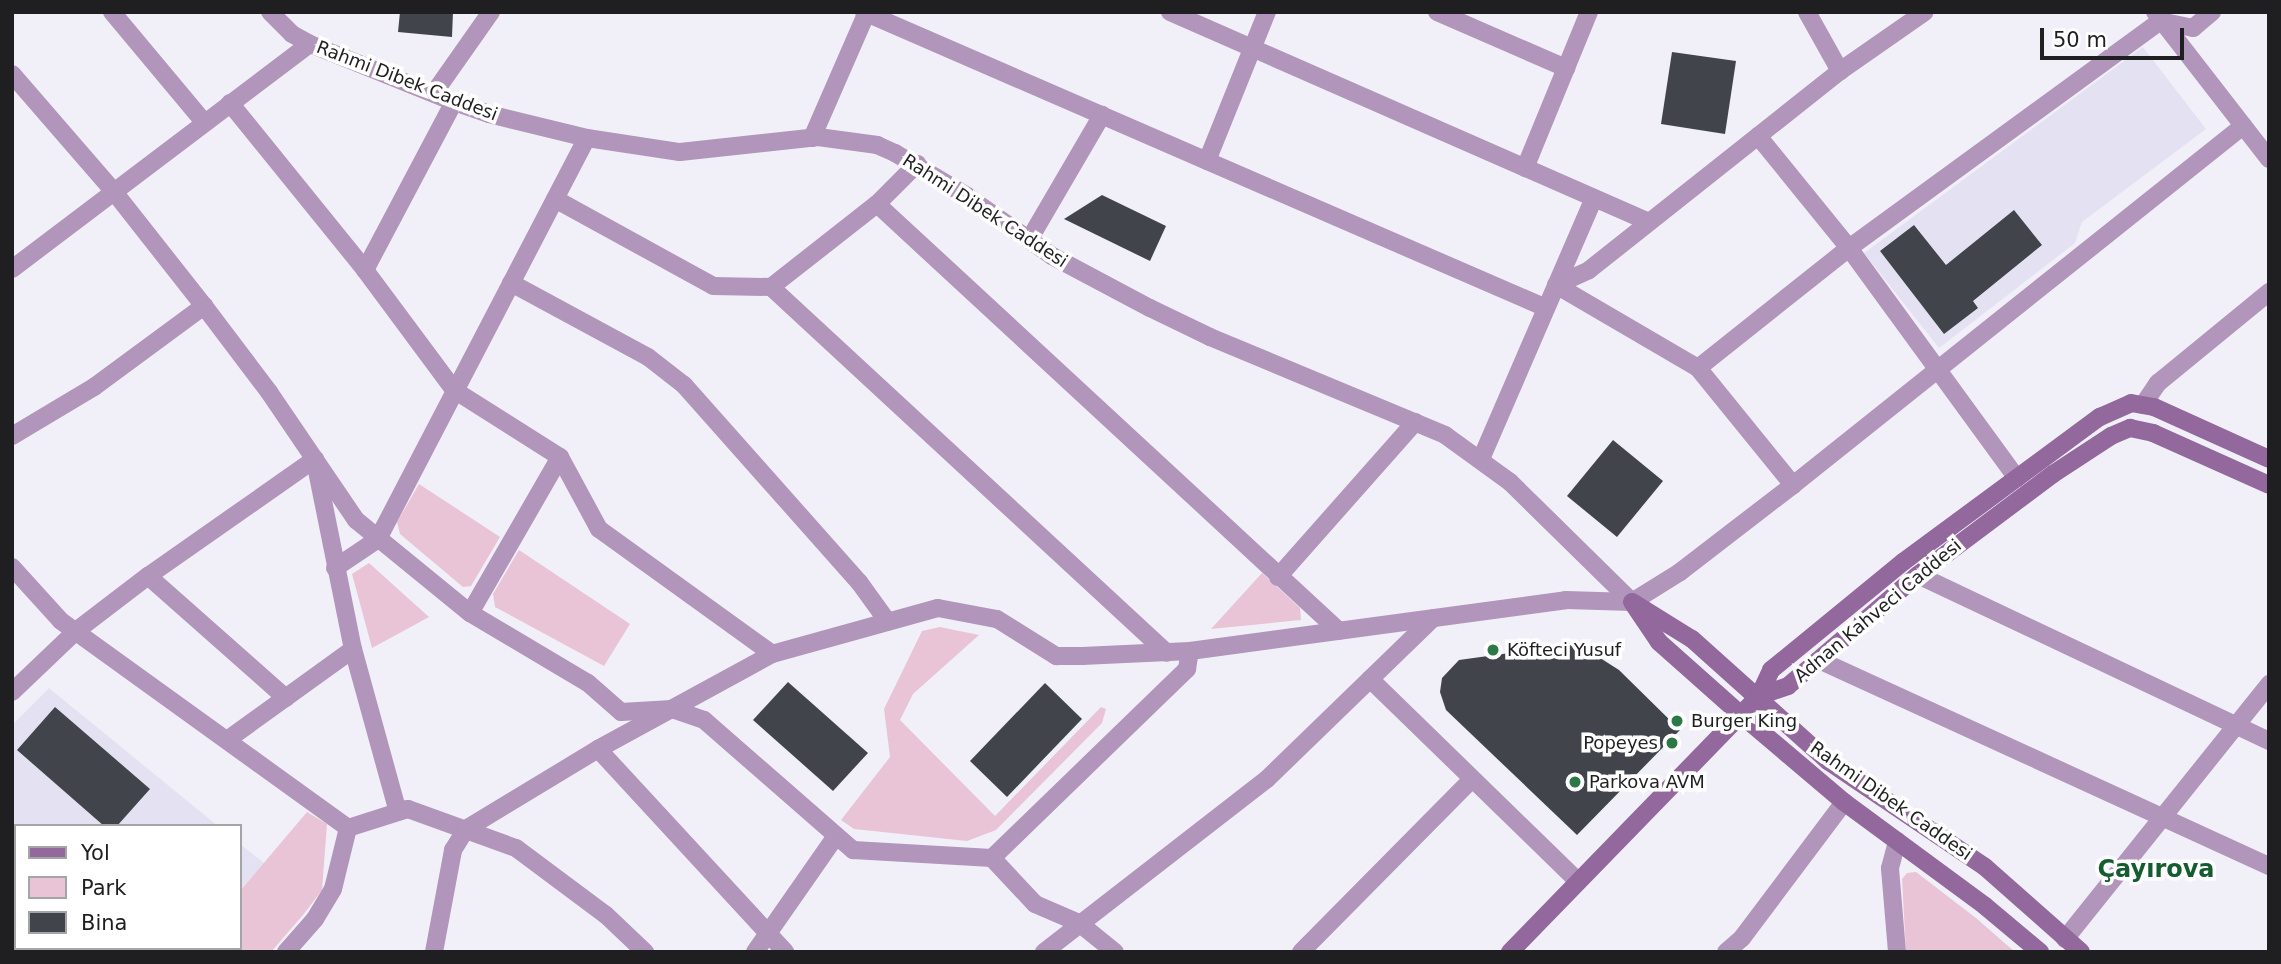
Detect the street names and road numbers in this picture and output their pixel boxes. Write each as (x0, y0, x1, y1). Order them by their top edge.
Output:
street label: Rahmi Dibek Caddesi (313, 36, 501, 126)
street label: Rahmi Dibek Caddesi (899, 150, 1071, 272)
street label: Adnan Kahveci Caddesi (1790, 535, 1966, 687)
street label: Rahmi Dibek Caddesi (1806, 737, 1976, 865)

